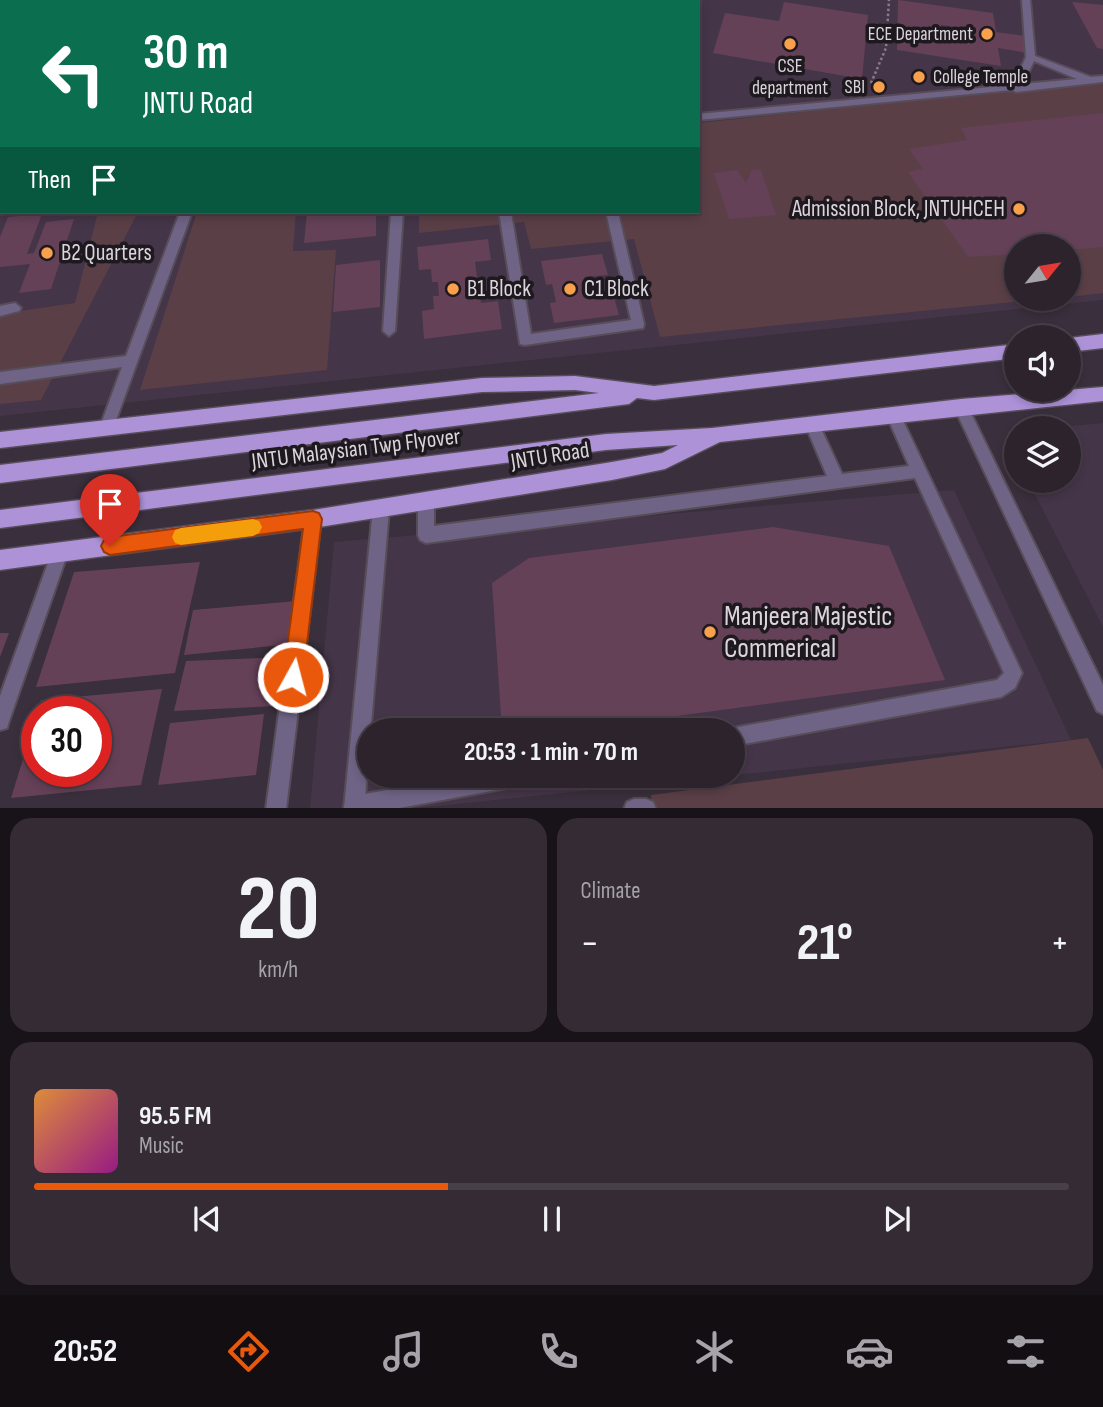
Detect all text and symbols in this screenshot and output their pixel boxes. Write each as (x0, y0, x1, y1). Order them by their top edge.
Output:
place label: ECE Department (868, 23, 973, 46)
text: 30 m (143, 24, 228, 83)
marker: ECE Department (979, 26, 995, 42)
icon: left (28, 28, 119, 119)
marker: CSE department (782, 36, 798, 52)
place label: CSE department (752, 55, 828, 100)
place label: College Temple (933, 66, 1028, 89)
marker: College Temple (911, 69, 927, 85)
place label: SBI (845, 76, 865, 99)
marker: SBI (871, 79, 887, 95)
text: JNTU Road (143, 84, 253, 123)
icon: arrive (85, 161, 123, 199)
text: Then (28, 165, 71, 196)
place label: Admission Block, JNTUHCEH (791, 195, 1005, 223)
marker: Admission Block, JNTUHCEH (1011, 201, 1027, 217)
north arrow (1004, 234, 1082, 312)
map controls (1004, 234, 1081, 493)
place label: B2 Quarters (61, 239, 152, 267)
marker: B2 Quarters (39, 245, 55, 261)
place label: B1 Block (467, 275, 531, 303)
place label: C1 Block (584, 275, 649, 303)
marker: B1 Block (445, 281, 461, 297)
marker: C1 Block (562, 281, 578, 297)
button: sound (1004, 325, 1081, 402)
button: layers (1004, 416, 1081, 493)
street label: JNTU Malaysian Twp Flyover (249, 422, 462, 476)
street label: JNTU Road (508, 436, 591, 476)
pin (80, 474, 140, 546)
icon: arrive (91, 485, 129, 523)
place label: Manjeera Majestic Commerical (724, 600, 892, 665)
marker: Manjeera Majestic Commerical (702, 624, 718, 640)
position arrow (256, 640, 330, 714)
speed limit sign: 30 (21, 696, 112, 787)
text: 20:53 · 1 min · 70 m (464, 737, 638, 768)
text: 20 (237, 856, 320, 965)
text: Climate (581, 877, 640, 905)
text: 21° (797, 912, 853, 975)
text: − (581, 921, 599, 966)
text: + (1050, 921, 1069, 966)
text: km/h (258, 956, 298, 984)
text: 95.5 FM (139, 1101, 211, 1132)
text: Music (139, 1132, 184, 1160)
icon: previous (188, 1200, 226, 1238)
icon: pause (533, 1200, 571, 1238)
icon: next (878, 1200, 916, 1238)
icon: directions (224, 1327, 273, 1376)
icon: music (379, 1327, 428, 1376)
icon: phone (534, 1327, 583, 1376)
icon: climate (690, 1327, 739, 1376)
icon: car (845, 1327, 894, 1376)
icon: filters (1001, 1327, 1050, 1376)
text: 20:52 (53, 1332, 117, 1371)

